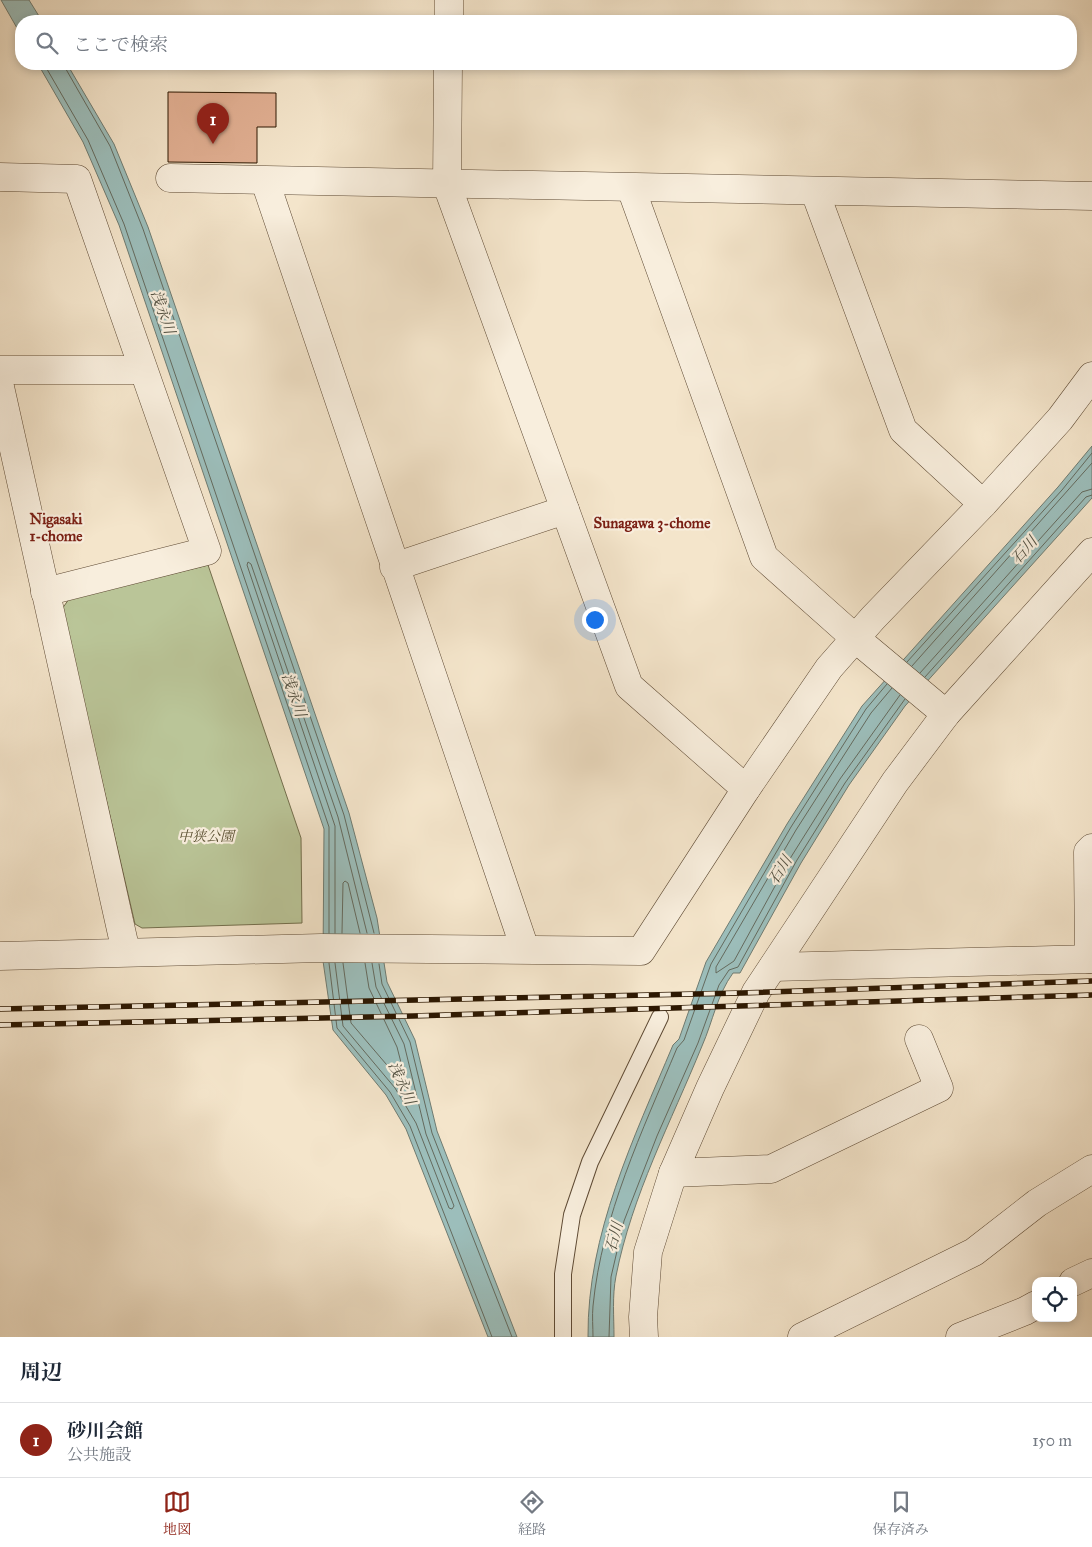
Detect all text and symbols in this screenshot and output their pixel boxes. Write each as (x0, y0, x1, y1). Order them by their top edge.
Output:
search box (15, 15, 1077, 70)
icon: search (33, 29, 61, 57)
text: ここで検索 (73, 33, 168, 56)
pin: 1 (197, 103, 229, 144)
water label: 浅永川 (147, 288, 179, 338)
district label: Nigasaki 1-chome (29, 510, 83, 545)
district label: Sunagawa 3-chome (594, 514, 711, 533)
water label: 石川 (1007, 531, 1042, 567)
your location (582, 607, 608, 633)
water label: 浅永川 (278, 671, 310, 721)
park label: 中狭公園 (178, 828, 236, 845)
water label: 石川 (764, 851, 797, 887)
water label: 浅永川 (385, 1059, 420, 1109)
water label: 石川 (601, 1218, 627, 1254)
map controls (1032, 1277, 1077, 1322)
button: locate (1032, 1277, 1077, 1322)
text: 周辺 (20, 1359, 62, 1385)
text: 砂川会館 (67, 1419, 143, 1442)
text: 1 (33, 1431, 39, 1450)
text: 150 m (1032, 1431, 1072, 1450)
text: 公共施設 (67, 1445, 131, 1464)
tab: 地図 (163, 1488, 191, 1538)
tab: 経路 (518, 1488, 546, 1538)
tab: 保存済み (873, 1488, 929, 1538)

